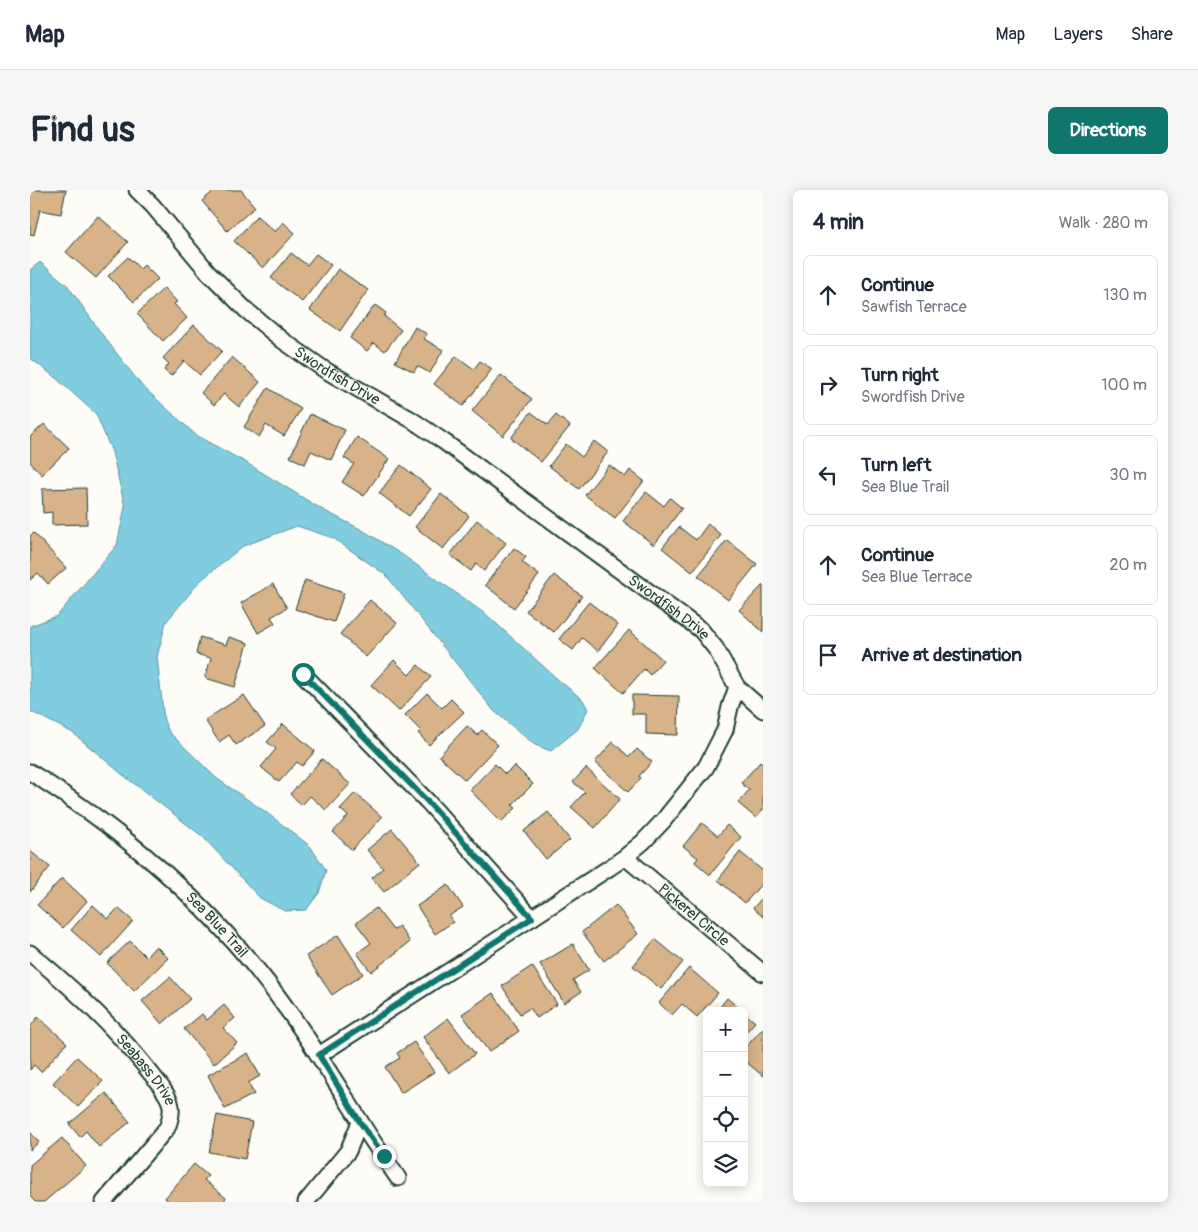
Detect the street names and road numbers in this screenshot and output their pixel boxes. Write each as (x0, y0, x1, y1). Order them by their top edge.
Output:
street label: Swordfish Drive (290, 342, 384, 410)
street label: Swordfish Drive (624, 571, 714, 644)
street label: Pickerel Circle (654, 880, 734, 951)
street label: Sea Blue Trail (181, 888, 252, 962)
street label: Seabass Drive (112, 1030, 180, 1109)

